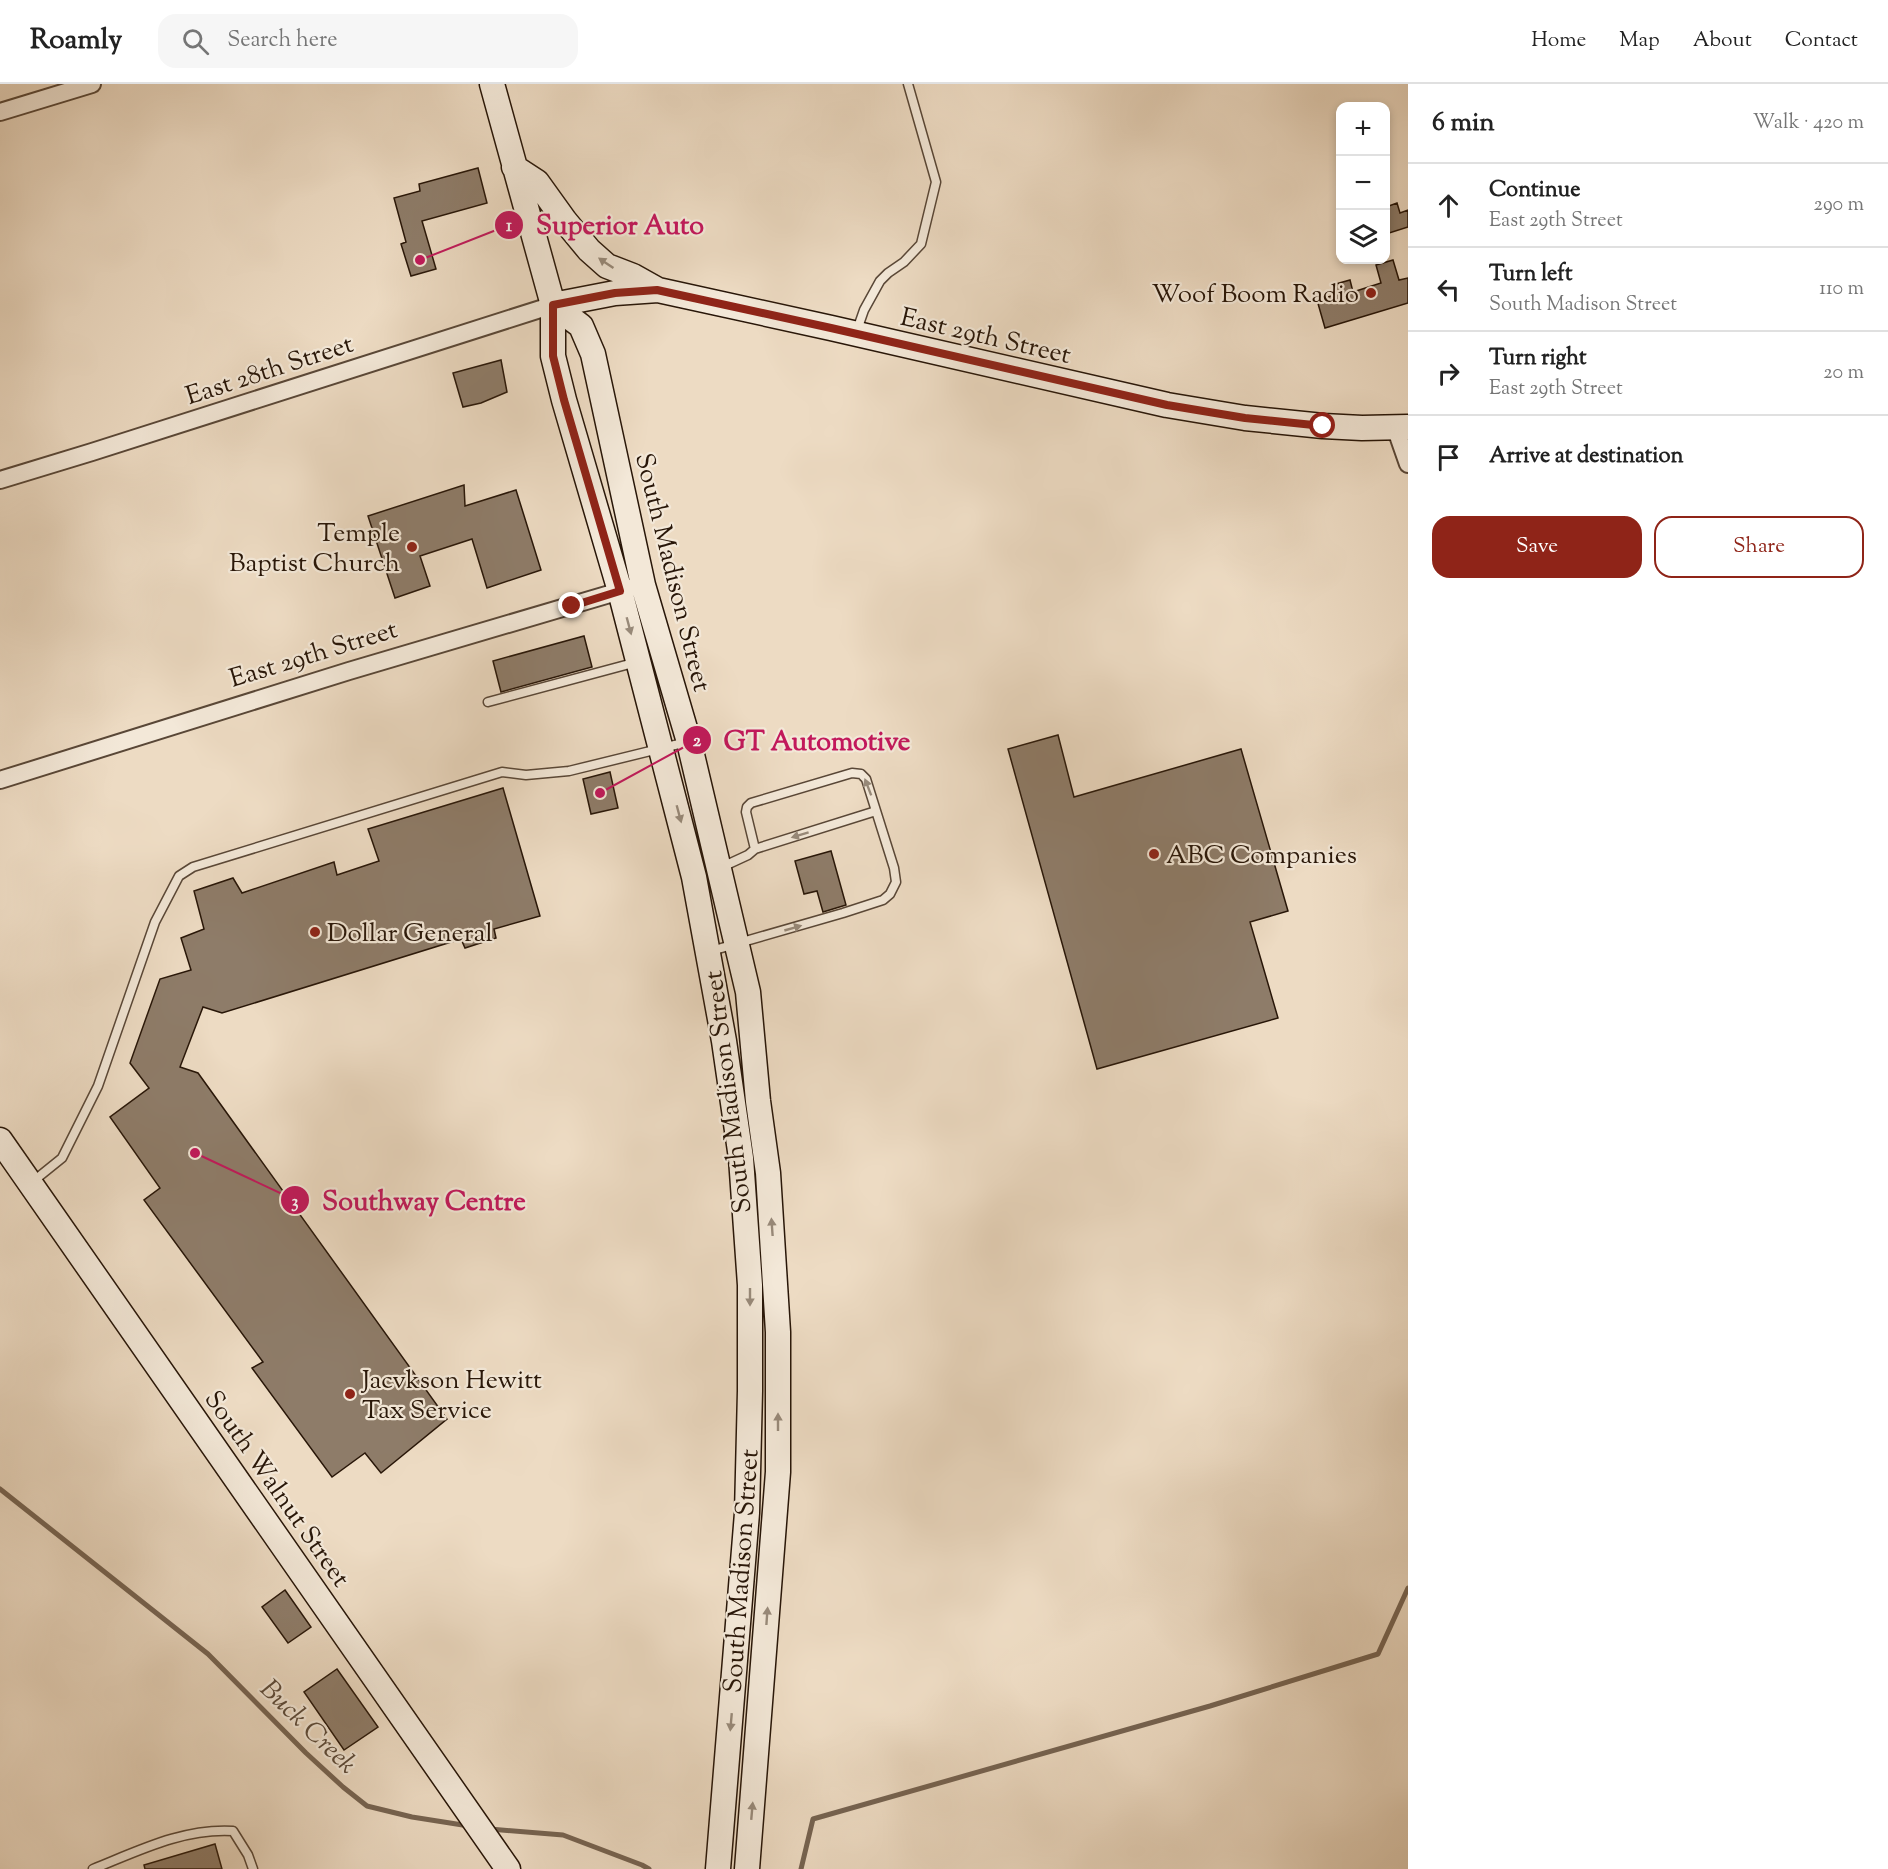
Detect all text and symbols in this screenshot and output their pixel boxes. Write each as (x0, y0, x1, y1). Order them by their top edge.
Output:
search box (158, 14, 578, 68)
text: Roamly (30, 21, 122, 61)
icon: search (179, 25, 212, 58)
text: Search here (227, 25, 338, 57)
text: Home (1531, 26, 1586, 56)
text: Map (1619, 26, 1660, 56)
text: About (1693, 26, 1752, 56)
text: Contact (1785, 26, 1858, 56)
map controls (1336, 102, 1390, 264)
button: + (1336, 102, 1390, 156)
text: 6 min (1432, 105, 1495, 142)
text: Walk · 420 m (1753, 109, 1864, 138)
button: − (1336, 156, 1390, 210)
text: Continue (1489, 175, 1580, 207)
icon: ahead (1432, 189, 1465, 222)
text: 290 m (1814, 191, 1864, 220)
callout: Superior Auto (494, 202, 716, 247)
text: East 29th Street (1489, 207, 1623, 236)
text: Superior Auto (536, 208, 704, 247)
button: layers (1336, 210, 1390, 264)
text: 1 (506, 214, 513, 240)
one-way arrow (598, 258, 615, 269)
text: Turn left (1489, 259, 1572, 291)
icon: left (1432, 273, 1465, 306)
text: 110 m (1819, 275, 1864, 304)
place label: Woof Boom Radio (1151, 277, 1359, 314)
marker: Woof Boom Radio (1364, 286, 1378, 300)
text: South Madison Street (1489, 291, 1677, 320)
street label: East 29th Street (897, 300, 1074, 375)
street label: East 28th Street (181, 327, 358, 416)
text: Turn right (1489, 343, 1586, 375)
icon: right (1432, 357, 1465, 390)
text: 20 m (1823, 359, 1864, 388)
text: East 29th Street (1489, 375, 1623, 404)
route start (1309, 412, 1335, 438)
icon: arrive (1432, 441, 1465, 474)
text: Arrive at destination (1489, 441, 1684, 473)
street label: South Madison Street (624, 450, 719, 696)
place label: Temple Baptist Church (229, 516, 400, 583)
button: Save (1432, 516, 1642, 578)
button: Share (1654, 516, 1864, 578)
marker: Temple Baptist Church (405, 540, 419, 554)
route end (558, 592, 584, 618)
street label: East 29th Street (225, 612, 402, 698)
one-way arrow (625, 617, 634, 635)
callout: GT Automotive (682, 718, 922, 763)
text: GT Automotive (724, 724, 910, 763)
text: 2 (693, 729, 702, 755)
one-way arrow (862, 778, 872, 796)
one-way arrow (674, 805, 684, 823)
one-way arrow (791, 831, 809, 840)
place label: ABC Companies (1166, 838, 1357, 875)
marker: ABC Companies (1147, 847, 1161, 861)
place label: Dollar General (327, 916, 493, 953)
one-way arrow (784, 923, 802, 932)
marker: Dollar General (308, 925, 322, 939)
street label: South Madison Street (696, 968, 763, 1215)
callout: Southway Centre (280, 1178, 538, 1223)
text: Southway Centre (322, 1184, 526, 1223)
text: 3 (291, 1190, 299, 1216)
one-way arrow (767, 1217, 776, 1236)
one-way arrow (745, 1288, 755, 1307)
place label: Jacvkson Hewitt Tax Service (360, 1363, 542, 1430)
street label: South Walnut Street (194, 1384, 358, 1595)
marker: Jacvkson Hewitt Tax Service (343, 1387, 357, 1401)
one-way arrow (773, 1412, 783, 1431)
street label: South Madison Street (716, 1448, 769, 1694)
one-way arrow (762, 1607, 772, 1626)
water label: Buck Creek (250, 1671, 365, 1784)
one-way arrow (726, 1713, 735, 1732)
one-way arrow (747, 1801, 757, 1820)

